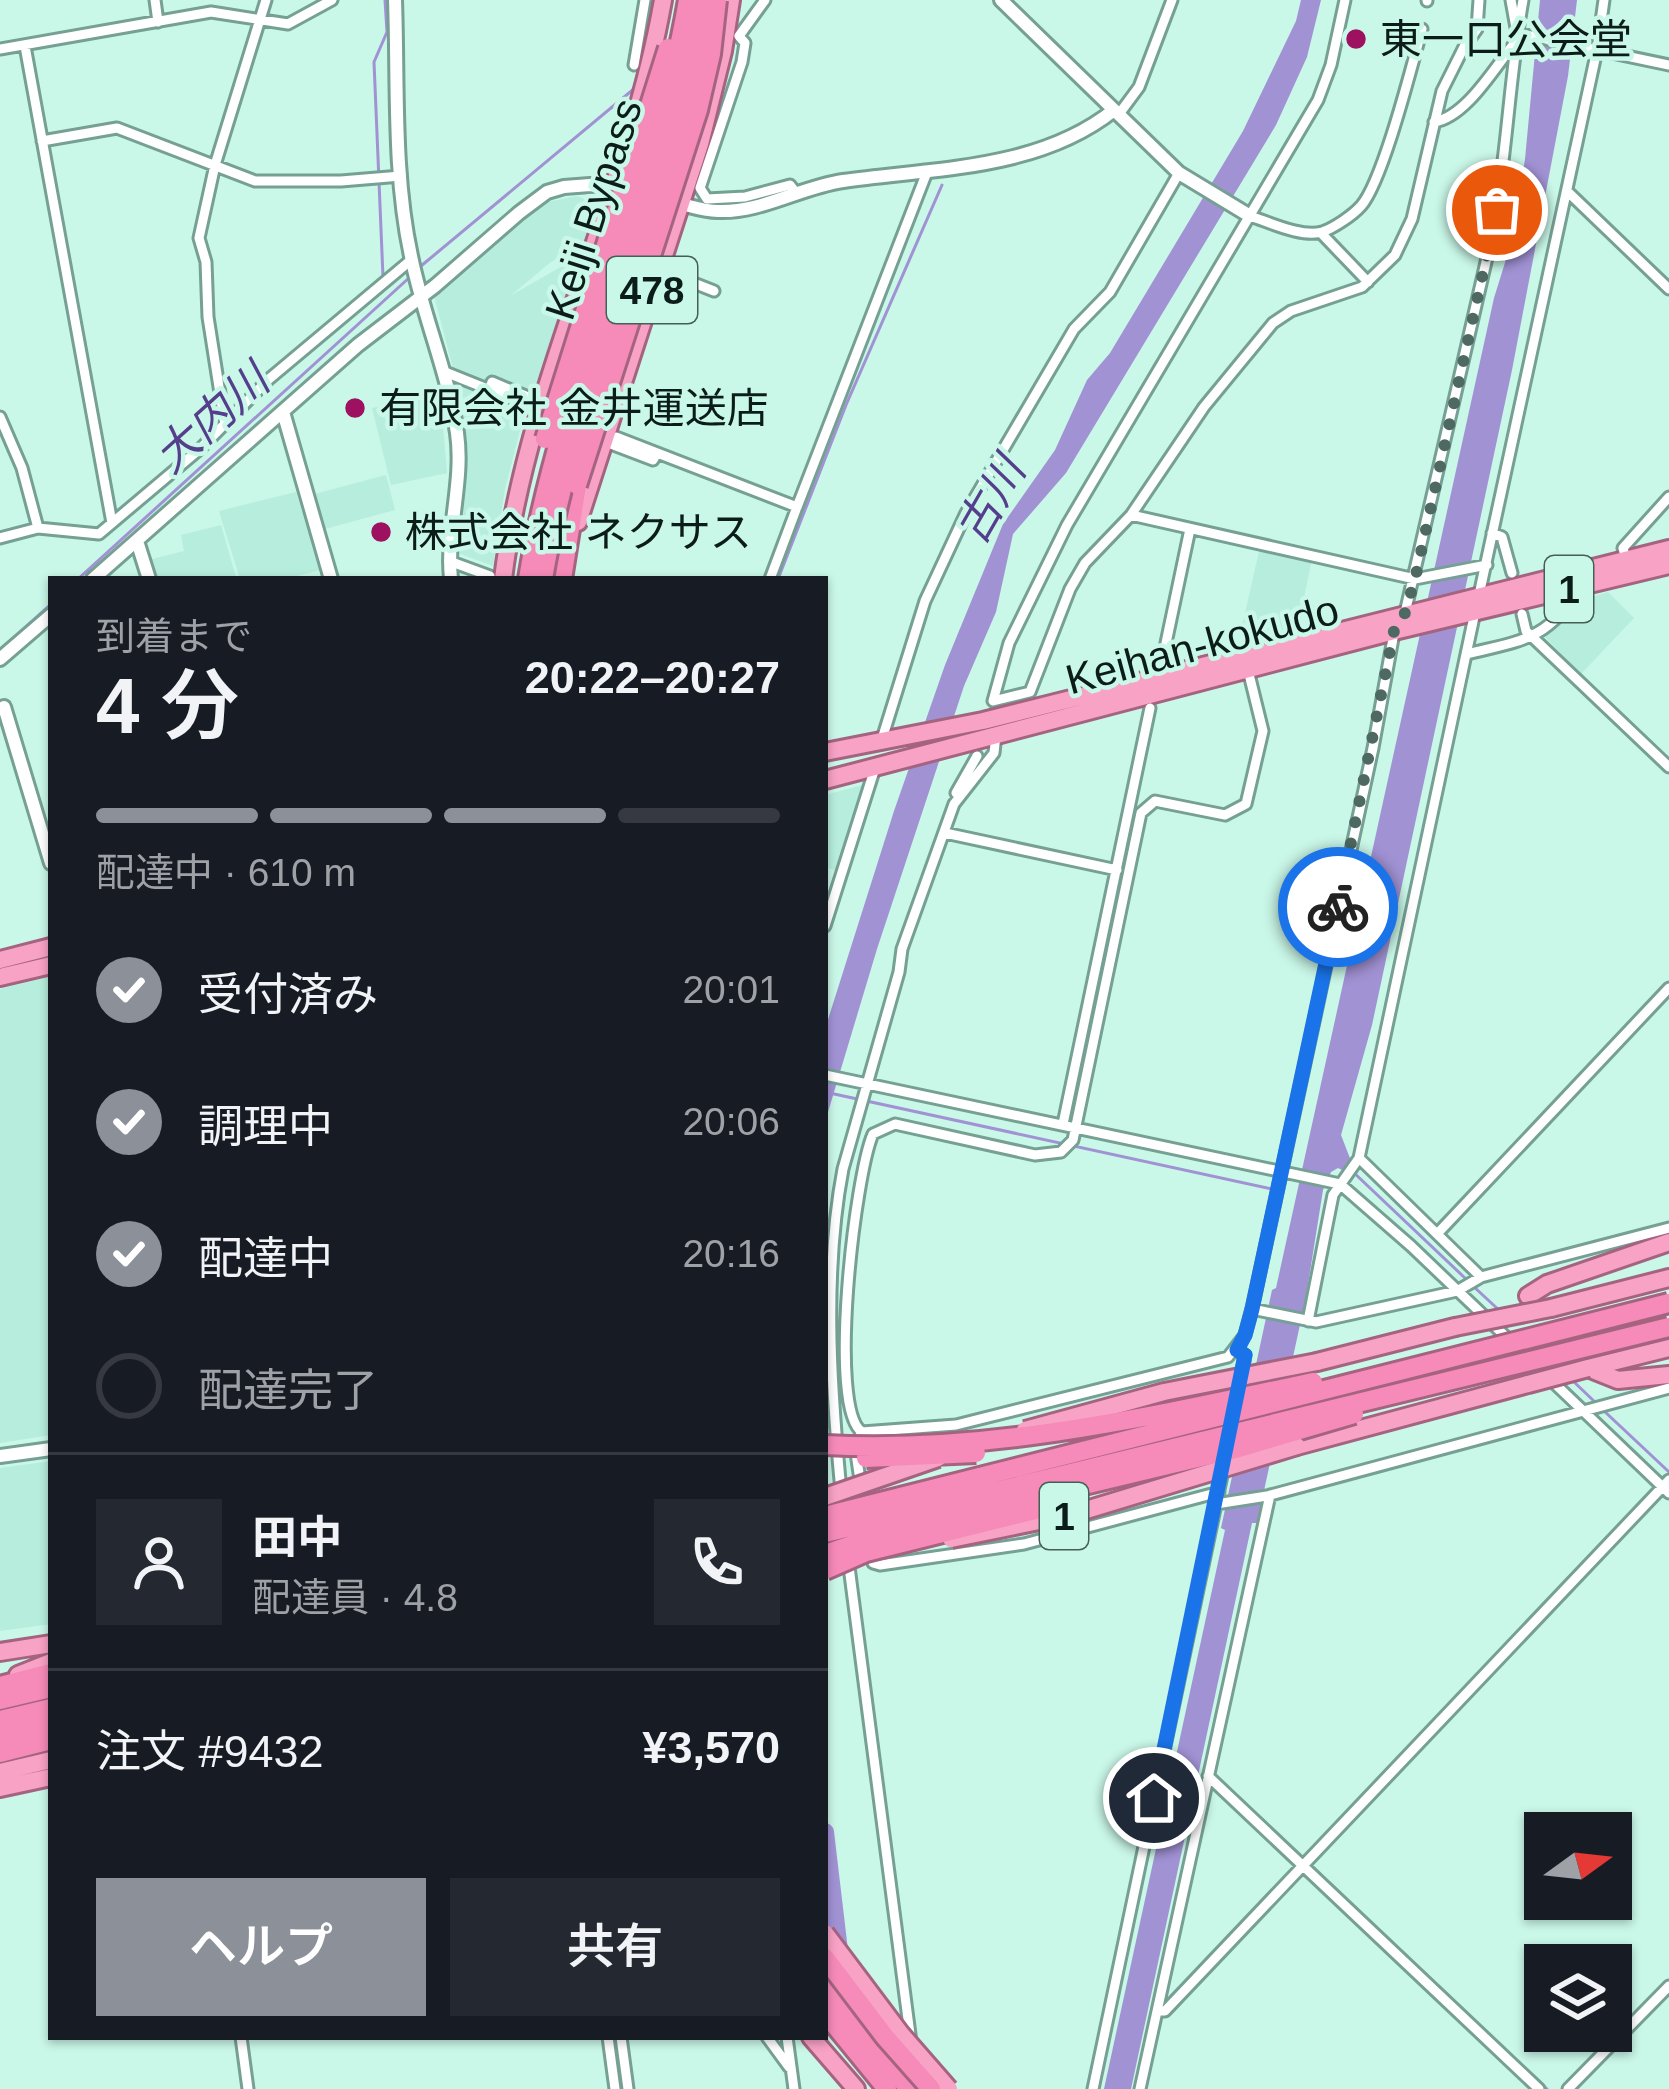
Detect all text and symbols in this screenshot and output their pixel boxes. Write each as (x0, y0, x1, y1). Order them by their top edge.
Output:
place label: 東一口公会堂 (1380, 16, 1632, 63)
marker: 東一口公会堂 (1343, 26, 1369, 52)
street label: Keiji Bypass (536, 93, 651, 325)
pin (1446, 159, 1548, 261)
icon: bag (1464, 177, 1530, 243)
road number: 478 (607, 257, 697, 323)
water label: 大内川 (144, 352, 282, 482)
place label: 有限会社 金井運送店 (379, 385, 769, 432)
marker: 有限会社 金井運送店 (342, 395, 368, 421)
water label: 古川 (946, 445, 1037, 552)
place label: 株式会社 ネクサス (405, 509, 752, 556)
marker: 株式会社 ネクサス (368, 519, 394, 545)
road number: 1 (1545, 556, 1593, 622)
street label: Keihan-kokudo (1061, 586, 1344, 703)
text: 到着まで (96, 615, 252, 658)
text: 20:22–20:27 (525, 652, 780, 703)
text: 4 分 (96, 662, 239, 750)
courier (1278, 847, 1398, 967)
text: 配達中 · 610 m (96, 851, 356, 894)
icon: bike (1305, 874, 1371, 940)
icon: check (96, 957, 162, 1023)
text: 20:01 (682, 968, 780, 1011)
text: 受付済み (198, 969, 378, 1020)
icon: check (96, 1089, 162, 1155)
text: 20:06 (682, 1100, 780, 1143)
text: 調理中 (198, 1101, 333, 1152)
icon: check (96, 1221, 162, 1287)
text: 20:16 (682, 1232, 780, 1275)
text: 配達中 (198, 1233, 333, 1284)
text: 配達完了 (198, 1365, 378, 1416)
road number: 1 (1040, 1483, 1088, 1549)
button: person (96, 1499, 222, 1625)
button: phone (654, 1499, 780, 1625)
text: 田中 (252, 1512, 342, 1563)
text: 配達員 · 4.8 (252, 1576, 458, 1619)
text: ¥3,570 (642, 1722, 780, 1773)
text: 注文 #9432 (96, 1726, 324, 1777)
pin (1103, 1747, 1205, 1849)
icon: home (1121, 1765, 1187, 1831)
north arrow (1524, 1812, 1632, 1920)
map controls (1524, 1812, 1632, 2052)
button: ヘルプ (96, 1878, 426, 2016)
button: 共有 (450, 1878, 780, 2016)
button: layers (1524, 1944, 1632, 2052)

